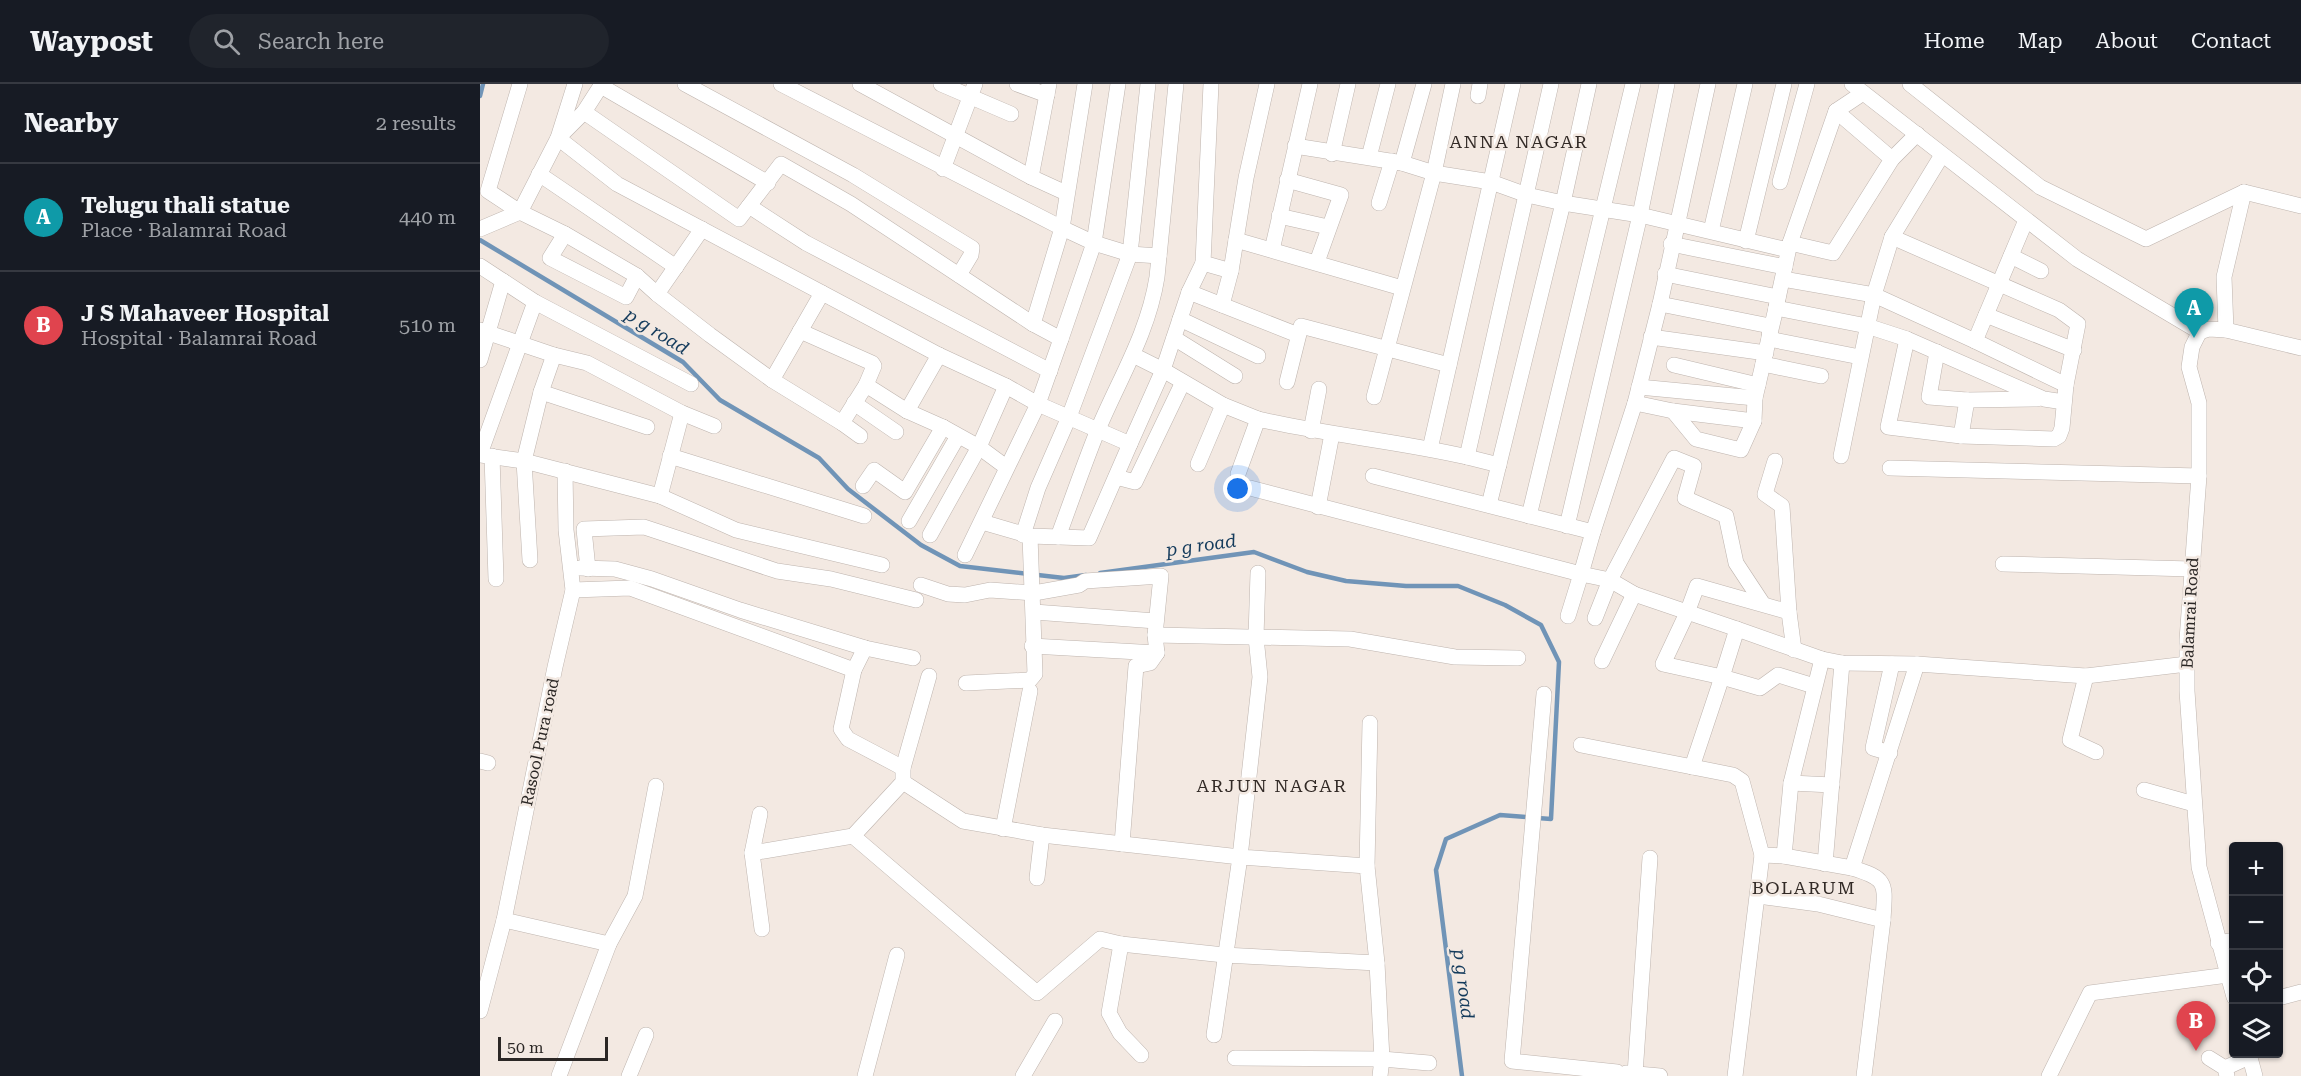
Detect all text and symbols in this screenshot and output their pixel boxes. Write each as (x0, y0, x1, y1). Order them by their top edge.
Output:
search box (189, 14, 609, 68)
text: Waypost (30, 25, 153, 58)
icon: search (210, 25, 243, 58)
text: Search here (258, 29, 384, 54)
text: Home (1924, 29, 1985, 53)
text: Map (2018, 29, 2063, 53)
text: About (2096, 29, 2158, 53)
text: Contact (2191, 29, 2271, 53)
text: Nearby (24, 108, 118, 138)
text: 2 results (376, 111, 456, 135)
district label: ANNA NAGAR (1450, 131, 1588, 152)
text: Telugu thali statue (81, 193, 290, 218)
text: A (36, 205, 51, 229)
text: 440 m (399, 205, 456, 229)
text: Place · Balamrai Road (81, 218, 287, 242)
pin: A (2174, 288, 2214, 338)
text: J S Mahaveer Hospital (81, 301, 329, 326)
water label: p g road (620, 302, 692, 359)
text: B (36, 313, 51, 337)
text: 510 m (399, 313, 456, 337)
text: Hospital · Balamrai Road (81, 326, 317, 350)
your location (1223, 474, 1252, 503)
water label: p g road (1163, 530, 1237, 561)
street label: Balamrai Road (2178, 557, 2202, 669)
street label: Rasool Pura road (517, 676, 563, 808)
district label: ARJUN NAGAR (1197, 775, 1347, 796)
map controls (2229, 842, 2283, 1058)
button: + (2229, 842, 2283, 896)
district label: BOLARUM (1752, 877, 1856, 898)
button: − (2229, 896, 2283, 950)
water label: p g road (1449, 946, 1479, 1020)
button: locate (2229, 950, 2283, 1004)
pin: B (2176, 1002, 2216, 1051)
button: layers (2229, 1004, 2283, 1058)
scale bar (498, 1034, 608, 1062)
text: 50 m (507, 1038, 544, 1057)

